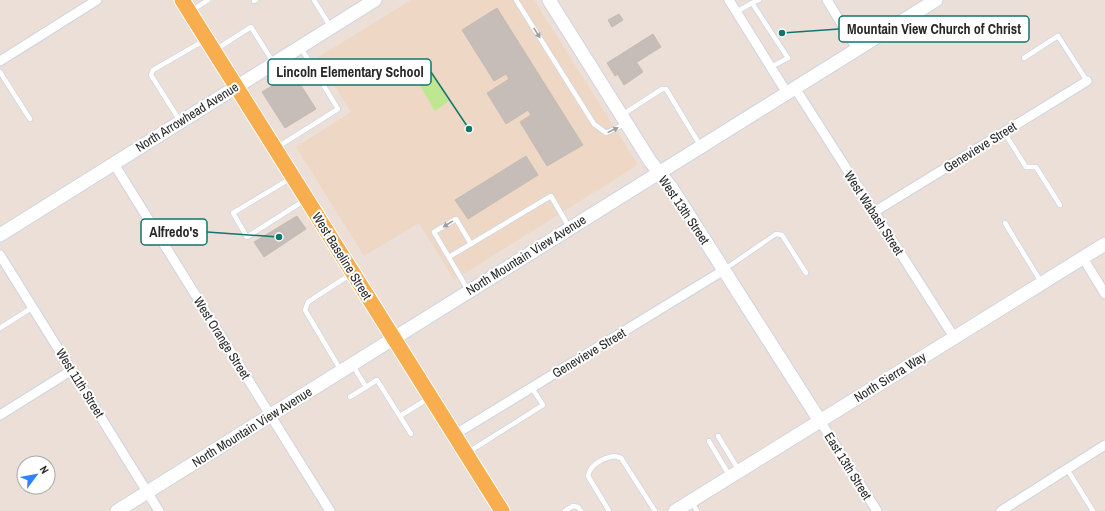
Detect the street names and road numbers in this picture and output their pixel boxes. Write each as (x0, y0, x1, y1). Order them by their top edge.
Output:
street label: North Arrowhead Avenue (132, 78, 242, 156)
street label: Genevieve Street (940, 118, 1020, 176)
street label: West Wabash Street (840, 168, 908, 258)
street label: West 13th Street (655, 172, 713, 248)
street label: West Baseline Street (308, 209, 376, 303)
street label: North Mountain View Avenue (463, 211, 589, 299)
street label: West Orange Street (190, 294, 254, 382)
street label: Genevieve Street (549, 324, 629, 382)
street label: West 11th Street (52, 345, 108, 421)
street label: North Sierra Way (851, 348, 930, 406)
street label: North Mountain View Avenue (189, 383, 315, 471)
street label: East 13th Street (821, 429, 875, 503)

